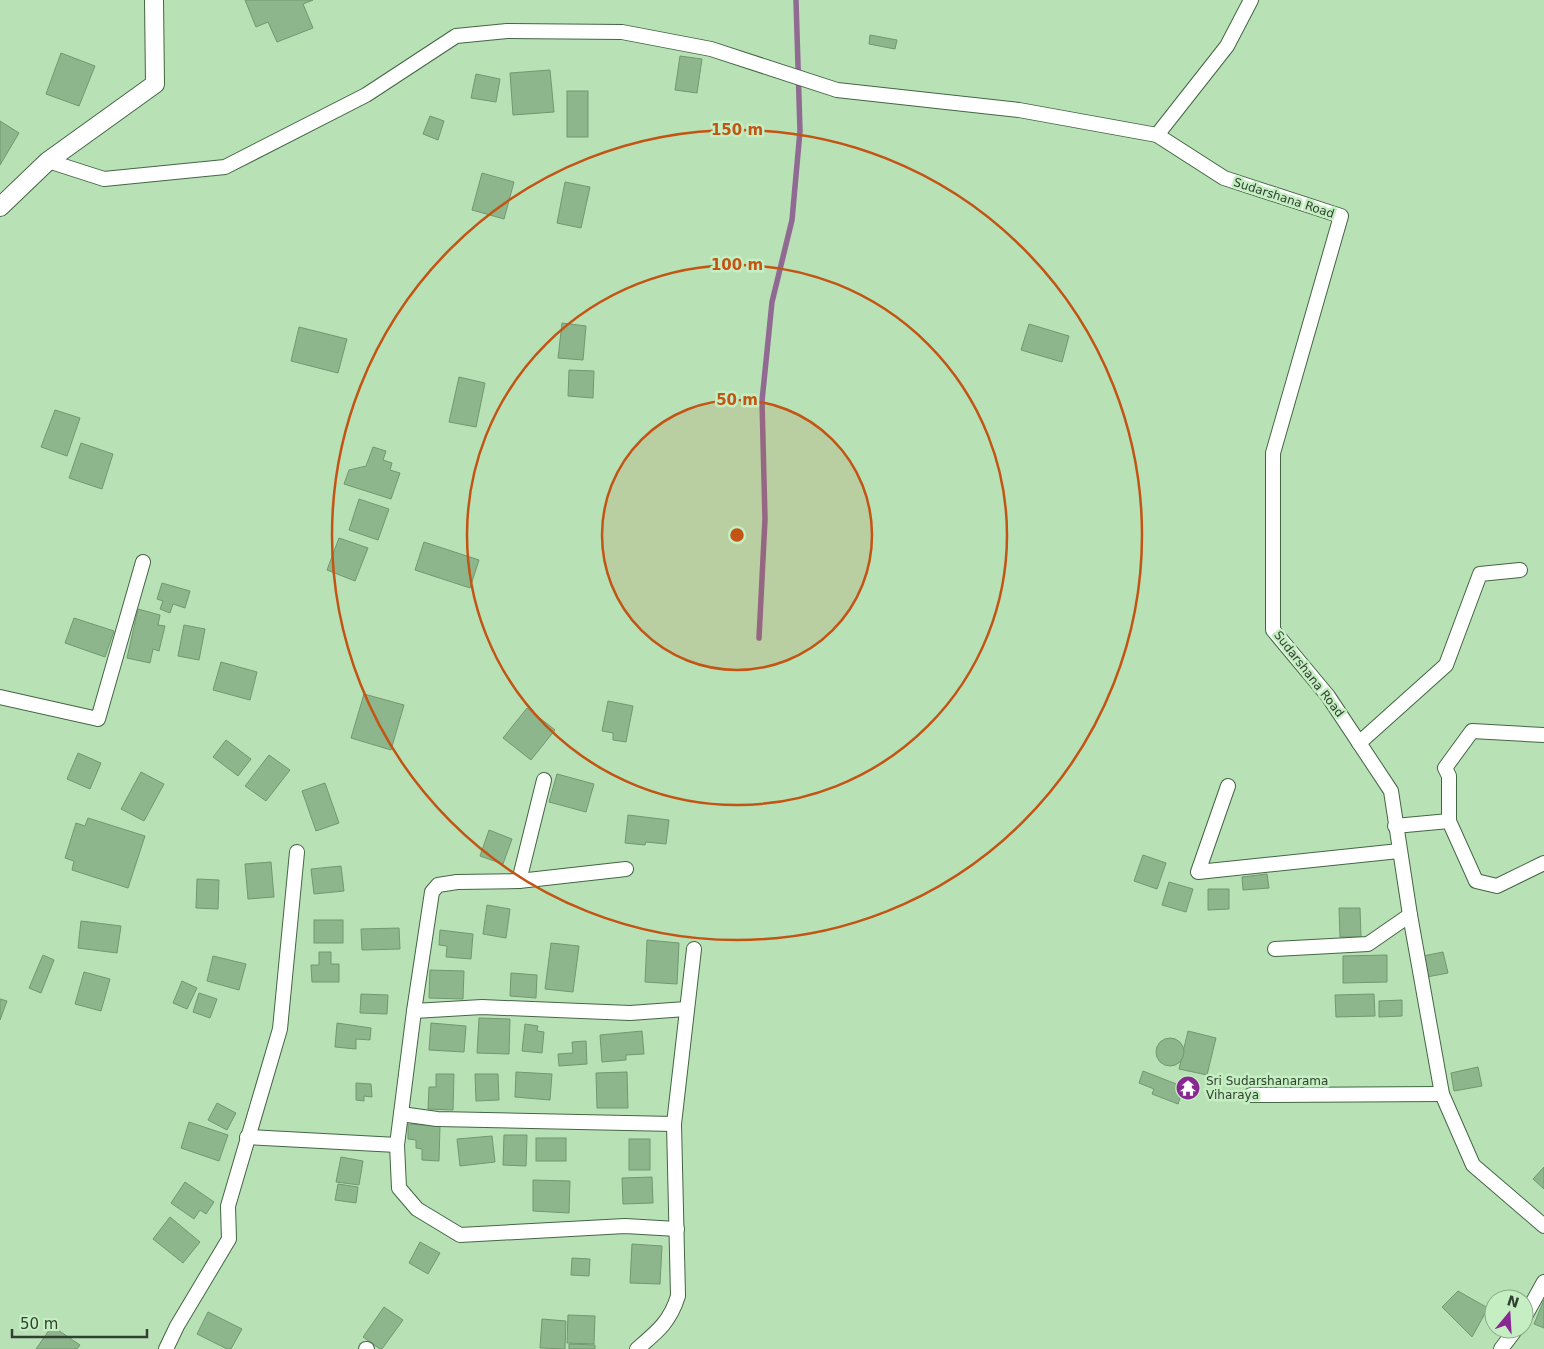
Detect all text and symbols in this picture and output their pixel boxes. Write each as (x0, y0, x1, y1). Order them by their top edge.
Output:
text: 150 m (711, 121, 763, 139)
street label: Sudarshana Road (1232, 175, 1336, 221)
text: 100 m (711, 256, 763, 274)
text: 50 m (716, 391, 758, 409)
centre of rings (728, 526, 746, 544)
street label: Sudarshana Road (1271, 628, 1347, 720)
place label: Sri Sudarshanarama Viharaya (1206, 1074, 1328, 1102)
temple icon: Sri Sudarshanarama Viharaya (1175, 1075, 1201, 1101)
north arrow (1484, 1289, 1534, 1339)
text: N (1505, 1292, 1521, 1311)
scale bar (12, 1306, 148, 1338)
text: 50 m (20, 1315, 58, 1333)

